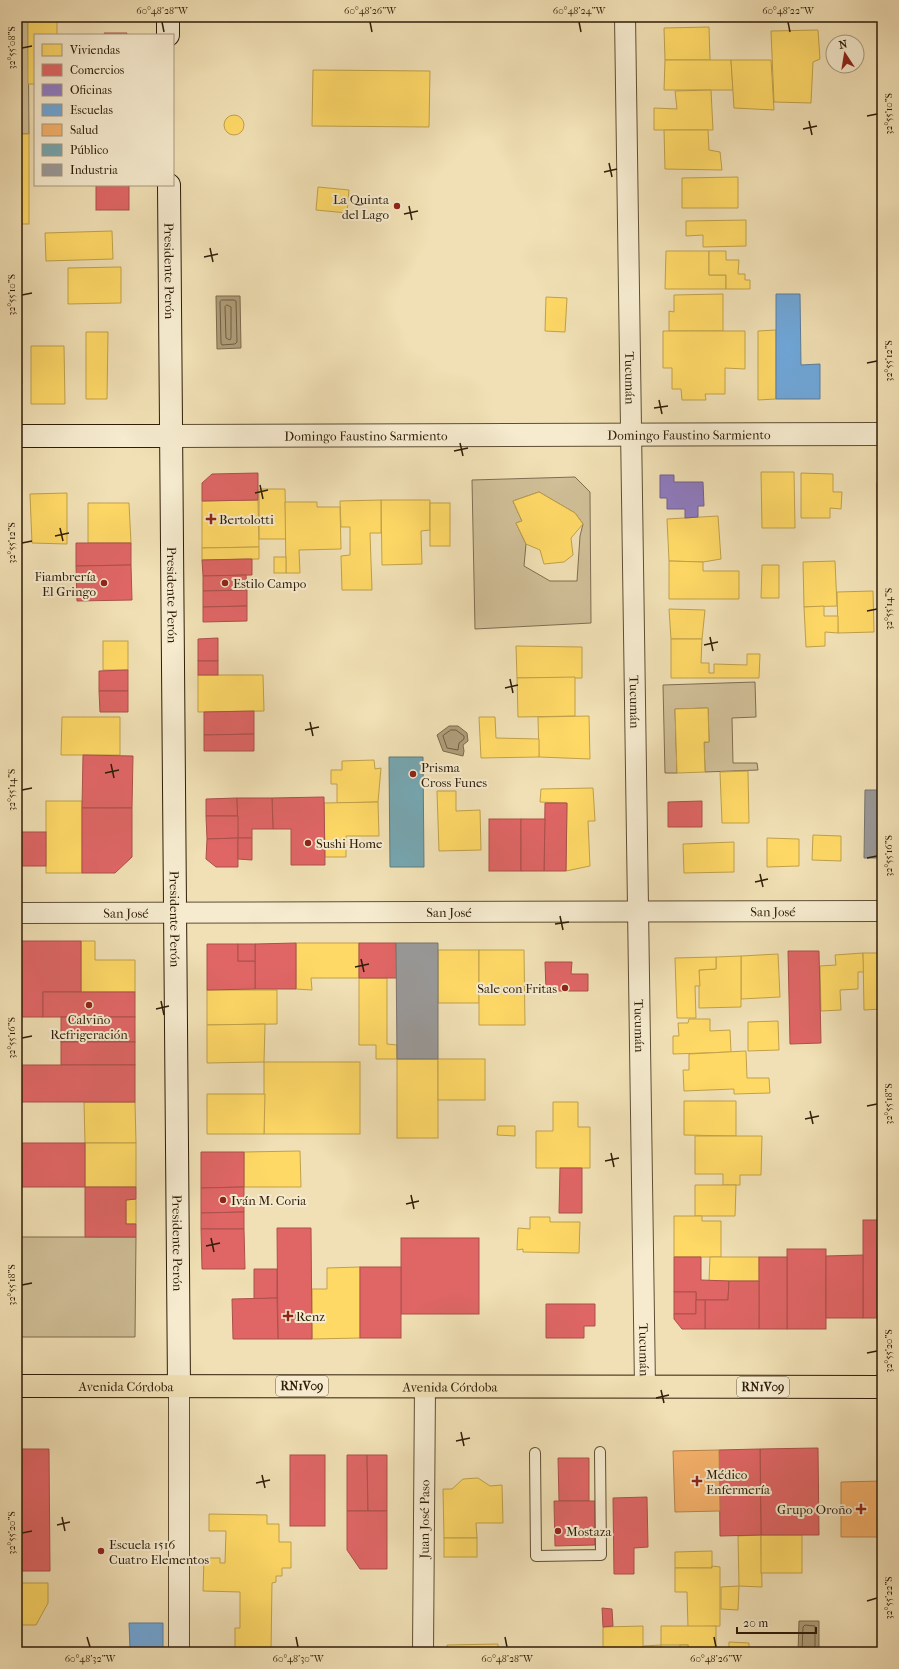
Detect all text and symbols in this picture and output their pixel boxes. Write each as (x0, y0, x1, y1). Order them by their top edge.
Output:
text: 60°48'28"W (136, 5, 189, 17)
text: 60°48'26"W (344, 5, 397, 17)
text: 60°48'24"W (553, 5, 606, 17)
text: 60°48'22"W (762, 5, 815, 17)
text: 32°55'08"S (6, 26, 18, 70)
legend (34, 34, 174, 186)
north arrow (825, 34, 865, 74)
text: N (838, 37, 849, 52)
text: Viviendas (69, 43, 121, 57)
text: Comercios (70, 63, 125, 77)
text: Oficinas (70, 83, 113, 97)
text: 32°55'10"S (883, 93, 895, 135)
text: Escuelas (70, 103, 114, 117)
text: Salud (70, 123, 99, 137)
text: Público (70, 143, 108, 157)
text: Industria (70, 163, 118, 177)
place label: La Quinta del Lago (333, 192, 390, 222)
marker: La Quinta del Lago (392, 201, 402, 211)
street label: Presidente Perón (162, 223, 178, 320)
text: 32°55'10"S (6, 274, 18, 316)
text: 32°55'12"S (883, 340, 895, 382)
street label: Tucumán (622, 351, 638, 405)
street label: Domingo Faustino Sarmiento (607, 427, 771, 442)
street label: Domingo Faustino Sarmiento (284, 428, 448, 443)
place label: Bertolotti (219, 512, 274, 527)
marker: Bertolotti (206, 514, 216, 524)
text: 32°55'12"S (6, 522, 18, 564)
street label: Presidente Perón (165, 547, 180, 644)
place label: Fiambrería El Gringo (34, 569, 97, 599)
place label: Estilo Campo (233, 576, 307, 591)
marker: Fiambrería El Gringo (99, 578, 109, 588)
marker: Estilo Campo (220, 578, 230, 588)
text: 32°55'14"S (883, 588, 895, 630)
street label: Tucumán (627, 675, 643, 729)
place label: Prisma Cross Funes (421, 760, 487, 790)
text: 32°55'14"S (6, 769, 18, 811)
marker: Prisma Cross Funes (408, 769, 418, 779)
text: 32°55'16"S (883, 835, 895, 877)
place label: Sushi Home (316, 836, 383, 851)
marker: Sushi Home (303, 838, 313, 848)
street label: Presidente Perón (167, 871, 183, 968)
street label: San José (426, 904, 472, 920)
street label: San José (750, 904, 796, 919)
street label: San José (103, 905, 149, 920)
place label: Sale con Fritas (477, 981, 557, 996)
marker: Sale con Fritas (560, 983, 570, 993)
street label: Tucumán (632, 999, 648, 1053)
marker: Calviño Refrigeración (84, 1000, 94, 1010)
place label: Calviño Refrigeración (50, 1012, 128, 1042)
text: 32°55'16"S (6, 1017, 18, 1059)
text: 32°55'18"S (883, 1083, 895, 1125)
place label: Iván M. Coria (231, 1193, 307, 1208)
street label: Presidente Perón (170, 1195, 186, 1292)
marker: Iván M. Coria (218, 1195, 228, 1205)
text: 32°55'18"S (6, 1264, 18, 1306)
place label: Renz (296, 1309, 325, 1324)
marker: Renz (283, 1311, 293, 1321)
street label: Tucumán (637, 1323, 652, 1377)
text: 32°55'20"S (883, 1329, 895, 1373)
road number: RN1V09 (276, 1376, 328, 1396)
road number: RN1V09 (737, 1377, 789, 1397)
street label: Avenida Córdoba (77, 1379, 175, 1394)
street label: Avenida Córdoba (401, 1379, 499, 1394)
place label: Médico Enfermería (706, 1467, 771, 1497)
marker: Médico Enfermería (691, 1475, 703, 1487)
street label: Juan José Paso (416, 1479, 432, 1559)
place label: Grupo Oroño (777, 1502, 852, 1517)
marker: Grupo Oroño (855, 1503, 867, 1515)
text: 32°55'20"S (6, 1511, 18, 1555)
place label: Mostaza (566, 1524, 613, 1539)
marker: Mostaza (553, 1526, 563, 1536)
place label: Escuela 1516 Cuatro Elementos (109, 1537, 209, 1567)
marker: Escuela 1516 Cuatro Elementos (96, 1546, 106, 1556)
text: 32°55'22"S (883, 1577, 895, 1619)
scale bar (737, 1609, 816, 1635)
text: 20 m (743, 1616, 768, 1630)
text: 60°48'32"W (65, 1653, 116, 1665)
text: 60°48'30"W (273, 1653, 325, 1665)
text: 60°48'28"W (481, 1653, 534, 1665)
text: 60°48'26"W (690, 1653, 743, 1665)

